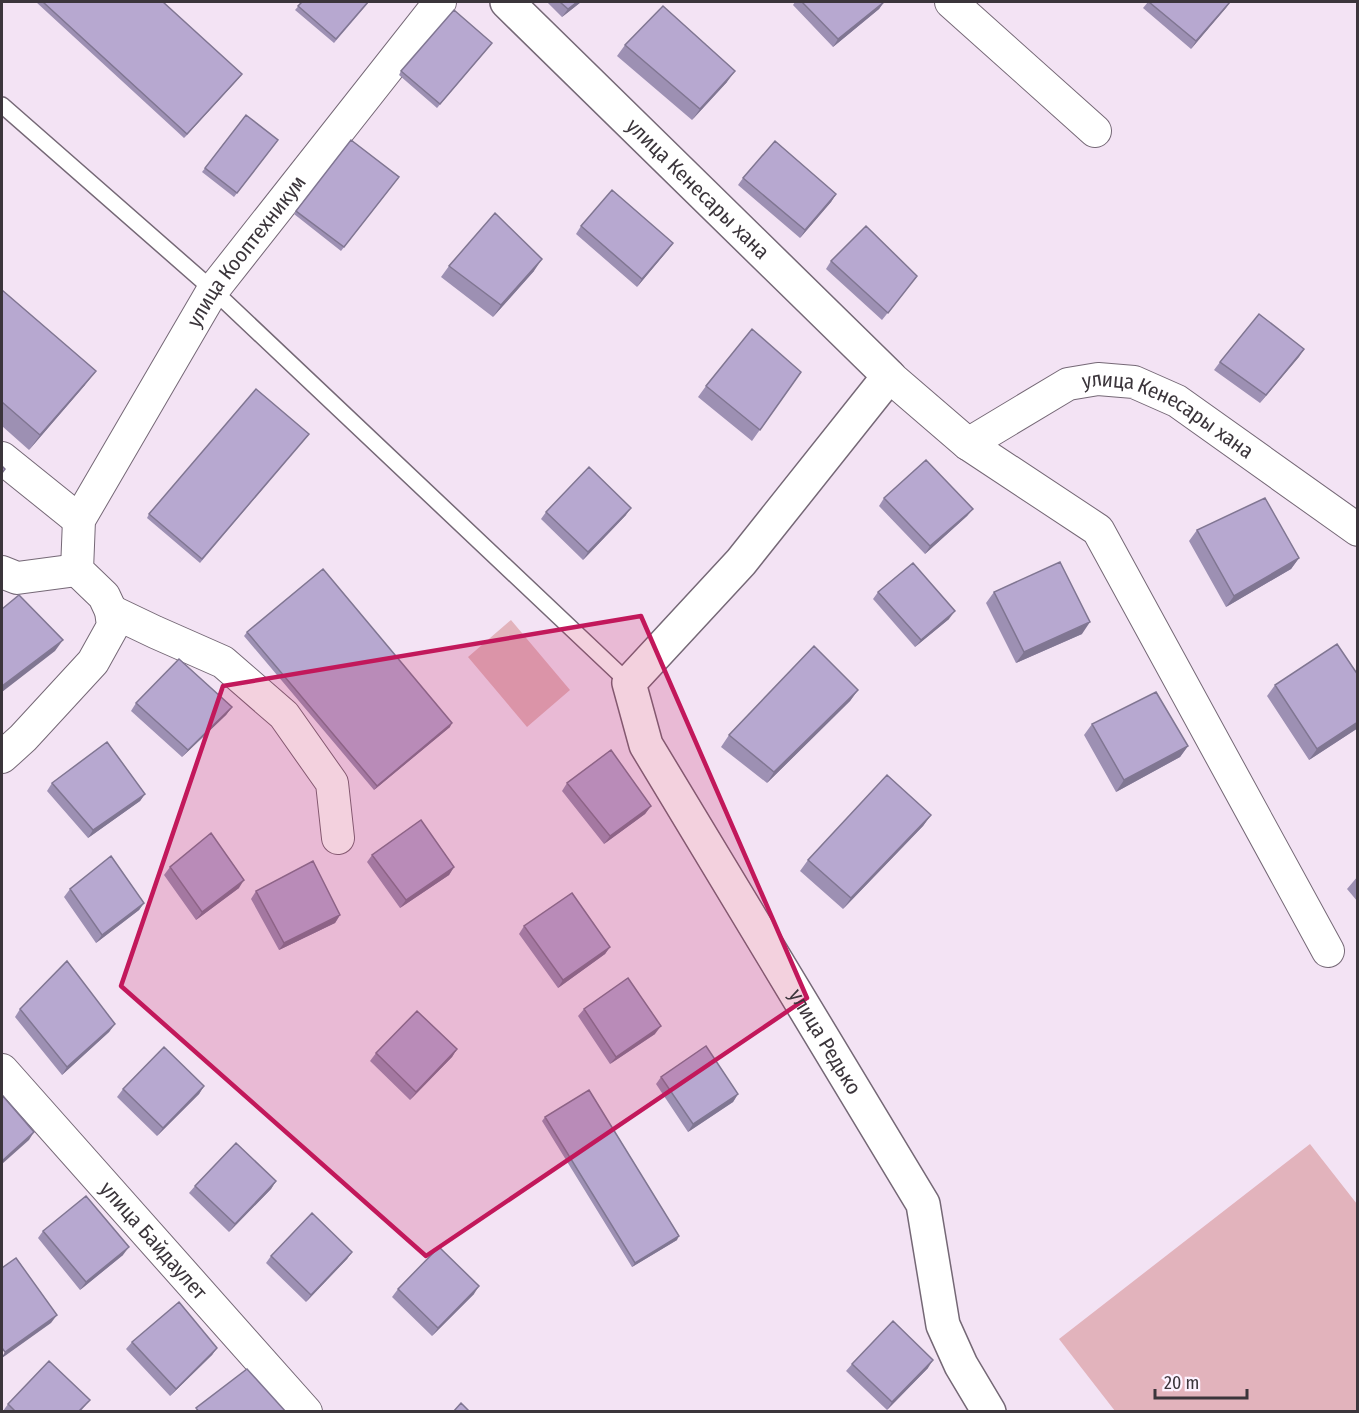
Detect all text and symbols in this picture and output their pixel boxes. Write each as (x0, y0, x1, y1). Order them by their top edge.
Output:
street label: улица Кенесары хана (621, 113, 775, 265)
street label: улица Кооптехникум (181, 170, 311, 332)
street label: улица Кенесары хана (1080, 366, 1259, 464)
street label: улица Редько (783, 984, 867, 1099)
street label: улица Байдаулет (94, 1176, 213, 1305)
scale bar (1155, 1362, 1246, 1400)
text: 20 m (1164, 1372, 1199, 1394)

